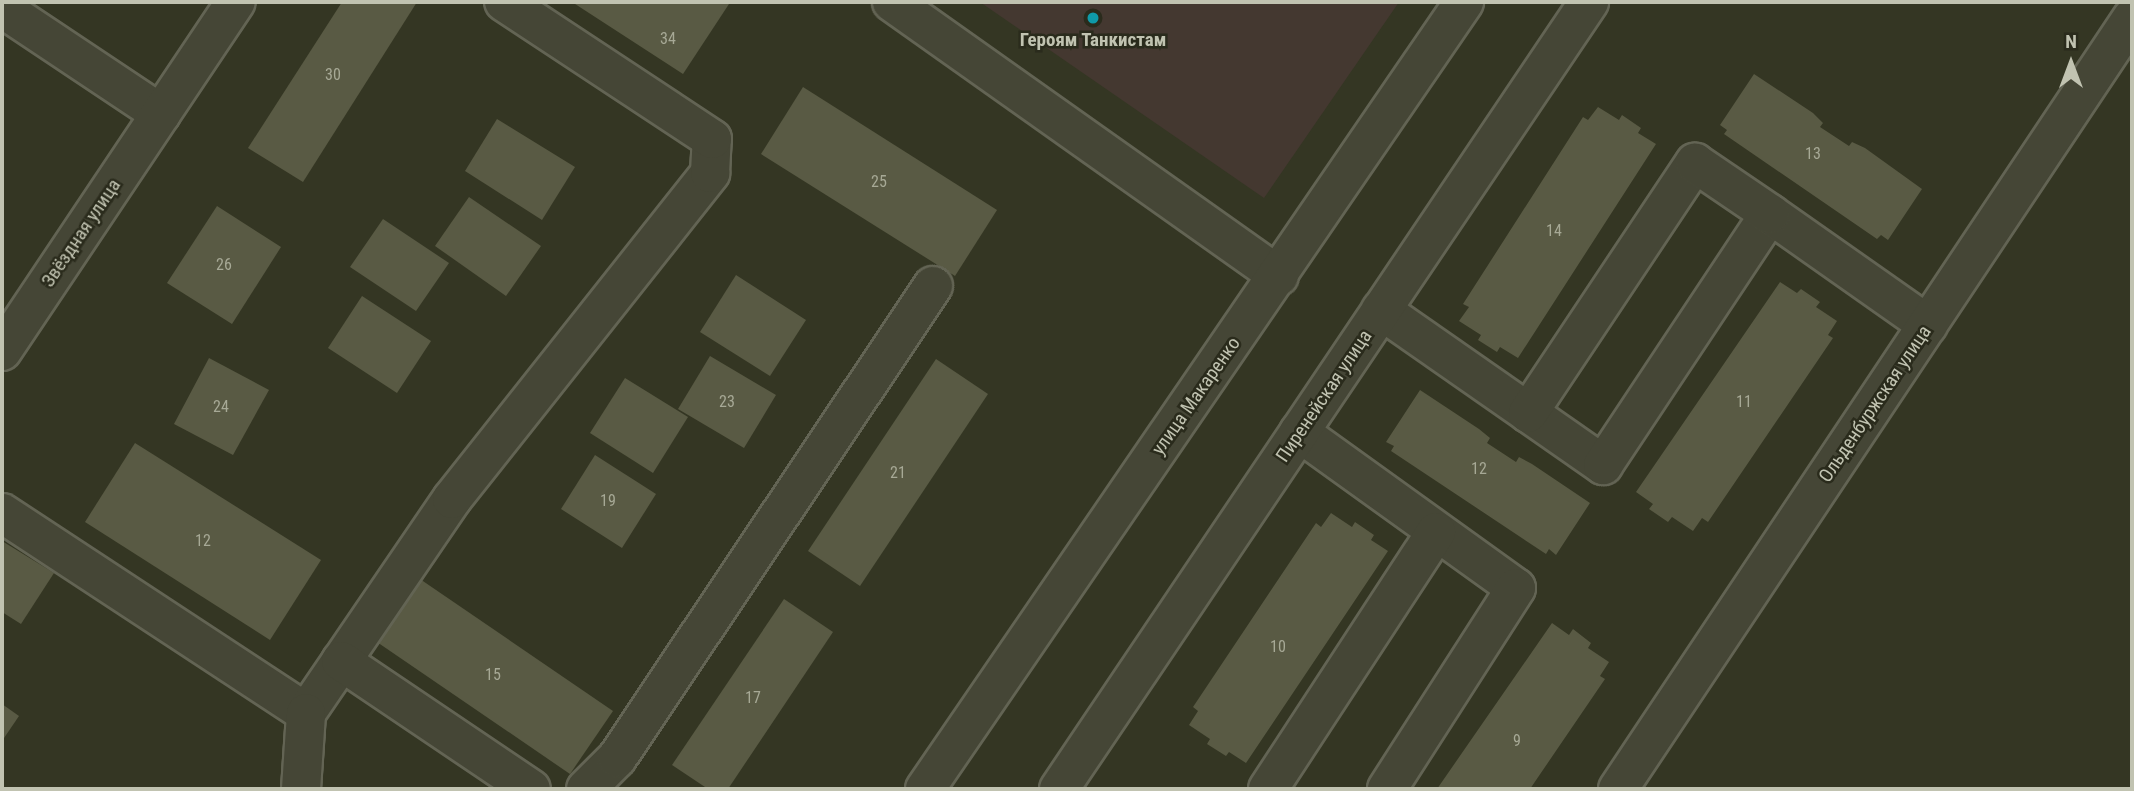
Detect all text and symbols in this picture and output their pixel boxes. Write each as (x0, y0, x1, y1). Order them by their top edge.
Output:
marker: Героям Танкистам (1085, 10, 1101, 26)
north arrow (2036, 28, 2106, 98)
house number: 34 (660, 29, 676, 49)
place label: Героям Танкистам (1019, 29, 1167, 51)
text: N (2065, 30, 2077, 53)
house number: 30 (325, 65, 341, 85)
house number: 13 (1805, 144, 1821, 164)
house number: 25 (871, 172, 887, 192)
street label: Звёздная улица (37, 175, 125, 291)
house number: 14 (1546, 221, 1562, 241)
house number: 26 (216, 255, 232, 275)
street label: Ольденбуржская улица (1814, 321, 1936, 487)
street label: Пиренейская улица (1271, 326, 1377, 466)
street label: улица Макаренко (1147, 333, 1245, 459)
house number: 23 (719, 392, 735, 412)
house number: 11 (1736, 392, 1752, 412)
house number: 24 (213, 397, 229, 417)
house number: 12 (1471, 459, 1487, 479)
house number: 21 (890, 463, 906, 483)
house number: 19 (600, 491, 616, 511)
house number: 12 (195, 531, 211, 551)
house number: 10 (1270, 637, 1286, 657)
house number: 15 (485, 665, 501, 685)
house number: 17 (745, 688, 761, 708)
house number: 9 (1513, 731, 1521, 751)

